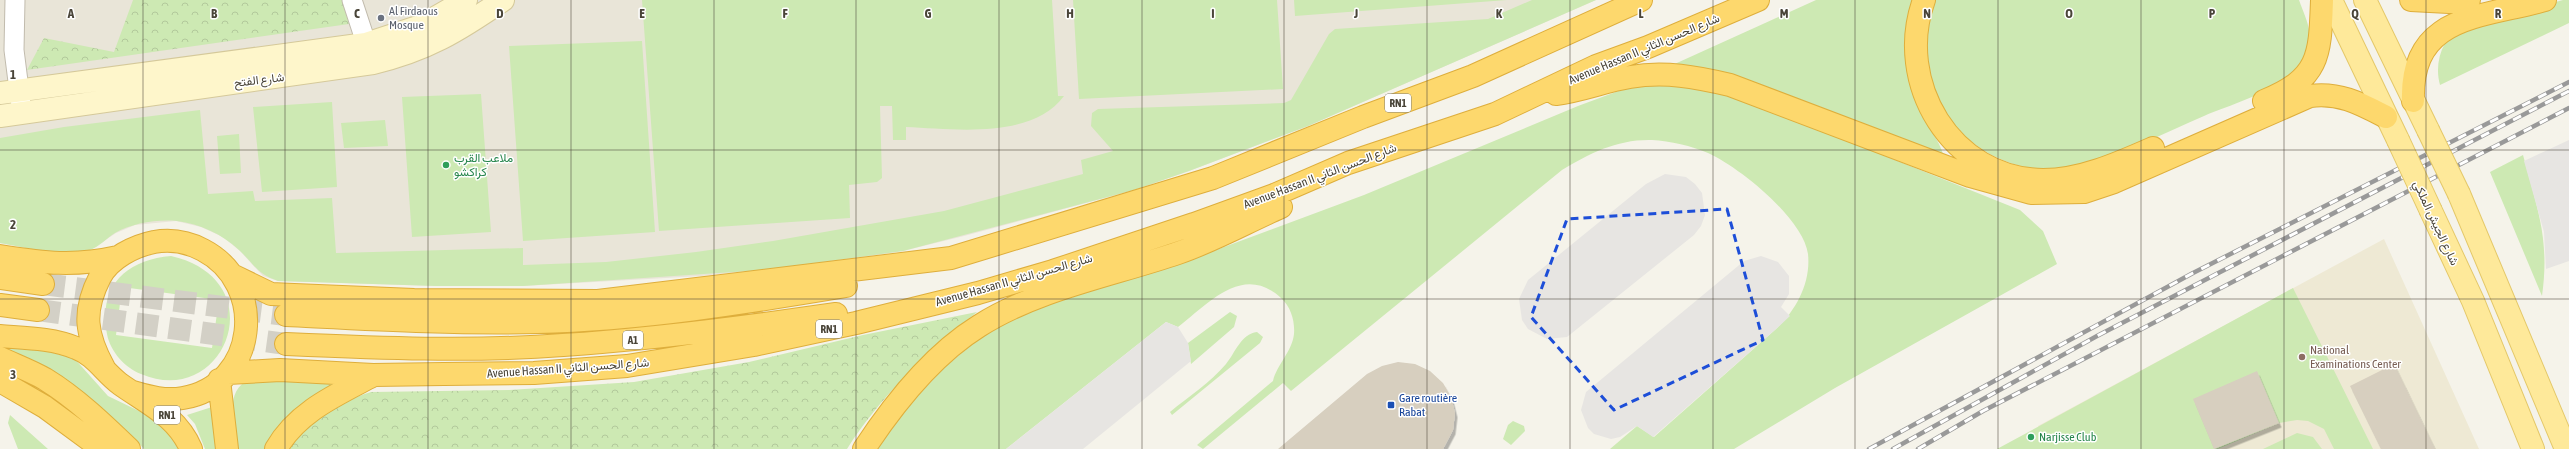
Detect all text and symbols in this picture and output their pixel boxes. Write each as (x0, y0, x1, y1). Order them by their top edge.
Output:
place label: Al Firdaous Mosque (389, 4, 438, 32)
text: A (67, 6, 75, 21)
text: B (211, 6, 218, 21)
text: C (354, 6, 360, 21)
text: D (496, 6, 504, 21)
text: E (639, 6, 645, 21)
text: F (782, 6, 788, 21)
text: G (925, 6, 932, 21)
text: H (1066, 6, 1074, 21)
text: I (1211, 6, 1215, 21)
text: J (1353, 6, 1358, 21)
text: K (1496, 6, 1503, 21)
text: L (1638, 6, 1644, 21)
text: M (1780, 6, 1789, 21)
text: N (1923, 6, 1931, 21)
text: O (2065, 6, 2073, 21)
text: P (2209, 6, 2216, 21)
text: Q (2351, 6, 2359, 21)
text: R (2495, 6, 2502, 21)
street label: Avenue Hassan II شارع الحسن الثاني (1566, 11, 1723, 90)
marker: Al Firdaous Mosque (376, 13, 386, 23)
text: 1 (10, 67, 16, 82)
street label: شارع الفتح (233, 70, 285, 92)
road number: RN1 (1385, 94, 1411, 112)
street label: Avenue Hassan II شارع الحسن الثاني (1242, 140, 1399, 214)
place label: ملاعب القرب كراكشو (454, 151, 513, 180)
marker: ملاعب القرب كراكشو (441, 160, 451, 170)
street label: شارع الجيش الملكي (2408, 178, 2462, 269)
text: 2 (10, 217, 16, 232)
street label: Avenue Hassan II شارع الحسن الثاني (934, 251, 1095, 312)
road number: RN1 (816, 320, 842, 338)
road number: A1 (623, 331, 643, 349)
place label: National Examinations Center (2310, 343, 2401, 371)
marker: National Examinations Center (2297, 352, 2307, 362)
street label: Avenue Hassan II شارع الحسن الثاني (486, 355, 650, 384)
text: 3 (10, 367, 16, 382)
place label: Gare routière Rabat (1399, 391, 1457, 419)
marker: Gare routière Rabat (1386, 400, 1396, 410)
road number: RN1 (154, 406, 180, 424)
place label: Narjisse Club (2039, 430, 2097, 444)
marker: Narjisse Club (2026, 432, 2036, 442)

